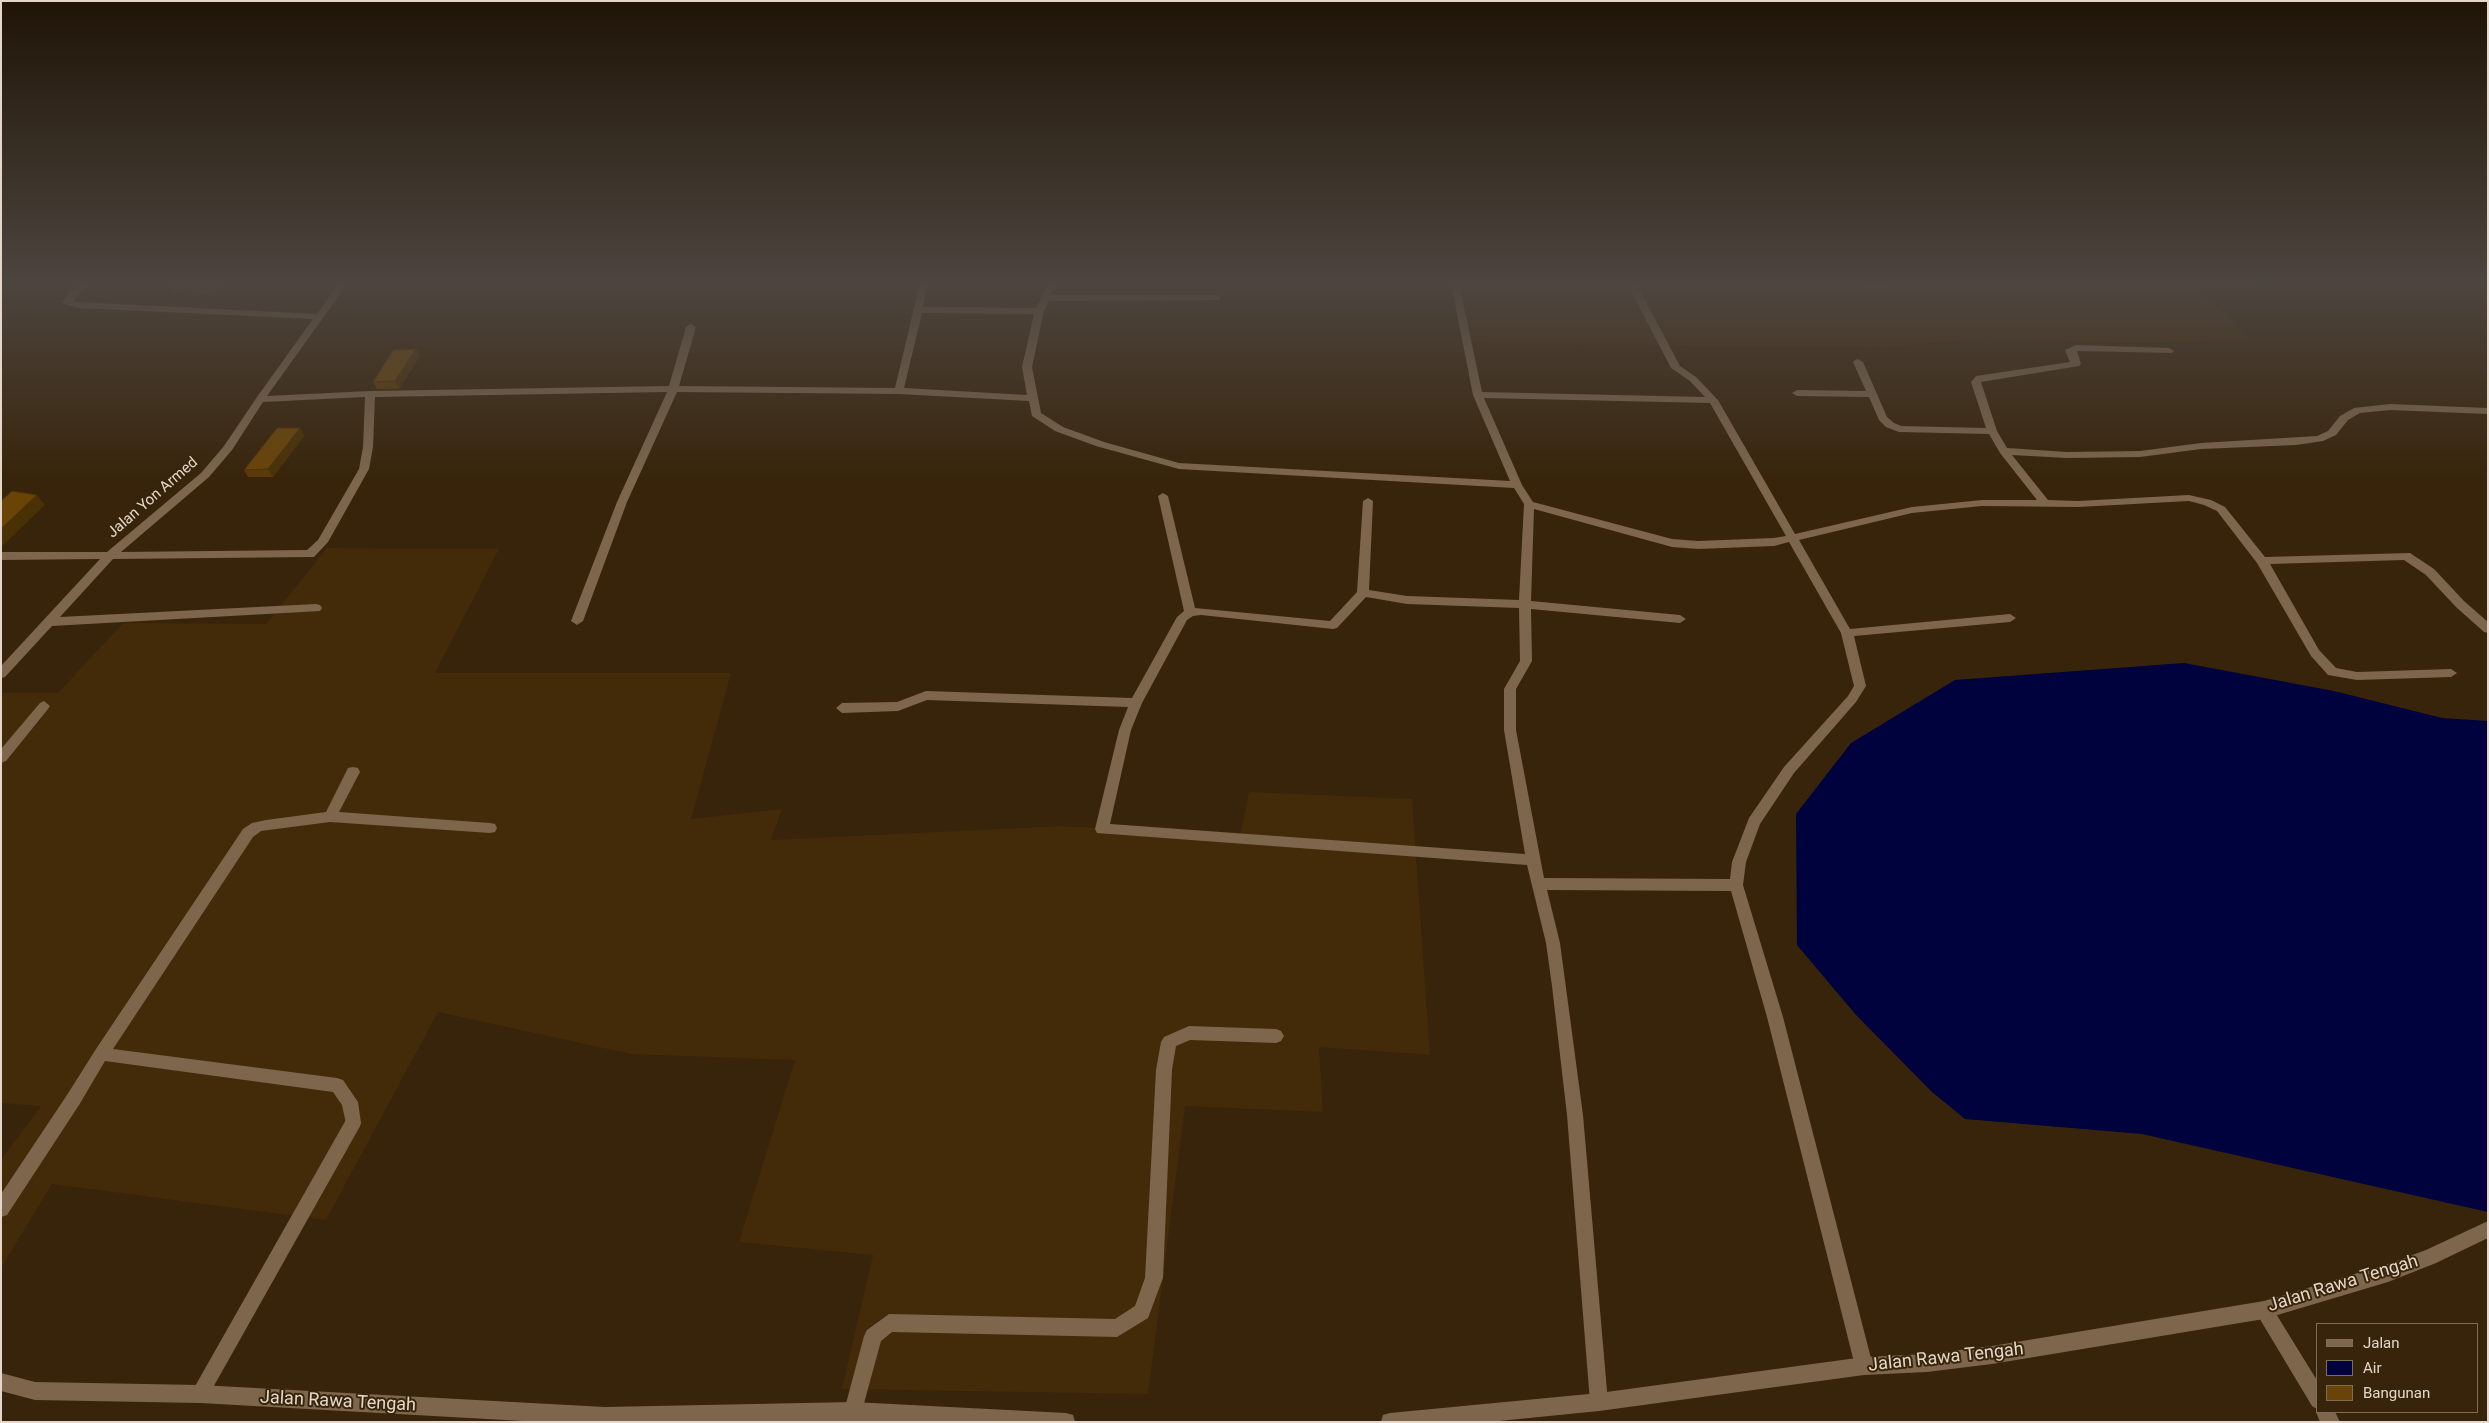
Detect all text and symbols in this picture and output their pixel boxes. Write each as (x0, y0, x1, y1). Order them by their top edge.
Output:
street label: Jalan Yon Armed (104, 454, 202, 542)
street label: Jalan Rawa Tengah (2265, 1251, 2421, 1317)
legend (2316, 1323, 2479, 1413)
text: Jalan (2363, 1334, 2400, 1352)
street label: Jalan Rawa Tengah (1867, 1339, 2025, 1377)
text: Air (2363, 1359, 2382, 1377)
text: Bangunan (2363, 1384, 2430, 1402)
street label: Jalan Rawa Tengah (259, 1387, 417, 1417)

